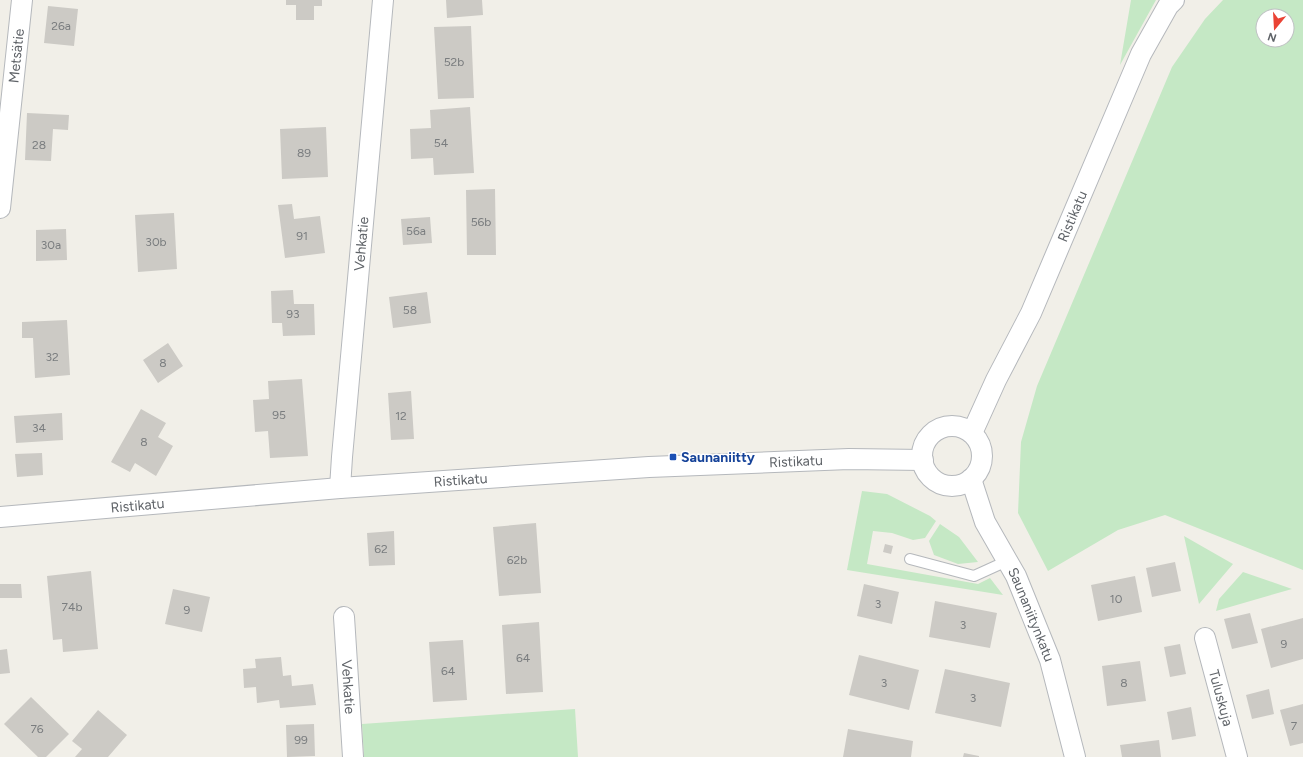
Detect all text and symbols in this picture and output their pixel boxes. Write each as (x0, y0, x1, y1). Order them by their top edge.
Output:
north arrow (1255, 8, 1295, 48)
house number: 26a (51, 19, 71, 33)
street label: Metsätie (5, 27, 27, 84)
text: N (1266, 30, 1278, 45)
house number: 52b (444, 55, 464, 69)
house number: 54 (434, 136, 449, 150)
house number: 28 (32, 138, 46, 152)
house number: 89 (297, 146, 311, 160)
street label: Ristikatu (1054, 188, 1091, 244)
house number: 56b (471, 215, 491, 229)
street label: Vehkatie (350, 216, 372, 272)
house number: 56a (406, 224, 426, 238)
house number: 91 (296, 229, 308, 243)
house number: 30b (145, 235, 167, 249)
house number: 30a (41, 238, 61, 252)
house number: 58 (403, 303, 417, 317)
house number: 93 (286, 307, 300, 321)
house number: 32 (45, 350, 59, 364)
house number: 8 (159, 356, 167, 370)
house number: 95 (272, 408, 286, 422)
house number: 12 (395, 409, 407, 423)
house number: 34 (32, 421, 47, 435)
house number: 8 (140, 435, 148, 449)
place label: Saunaniitty (681, 449, 756, 466)
marker: Saunaniitty (668, 452, 678, 462)
street label: Ristikatu (769, 452, 823, 471)
street label: Ristikatu (433, 470, 488, 490)
street label: Ristikatu (110, 495, 165, 516)
house number: 62 (374, 542, 388, 556)
house number: 62b (507, 553, 527, 567)
street label: Saunaniitynkatu (1004, 564, 1058, 664)
house number: 10 (1110, 592, 1123, 606)
house number: 3 (875, 597, 881, 611)
house number: 74b (62, 600, 82, 614)
house number: 9 (184, 603, 191, 617)
house number: 3 (960, 618, 966, 632)
house number: 9 (1281, 637, 1288, 651)
house number: 64 (516, 651, 531, 665)
street label: Vehkatie (338, 659, 359, 715)
house number: 64 (441, 664, 456, 678)
street label: Tuluskuja (1205, 668, 1237, 728)
house number: 3 (881, 676, 887, 690)
house number: 8 (1120, 676, 1128, 690)
house number: 3 (970, 691, 976, 705)
house number: 7 (1291, 719, 1298, 733)
house number: 76 (30, 722, 44, 736)
house number: 99 (294, 733, 308, 747)

